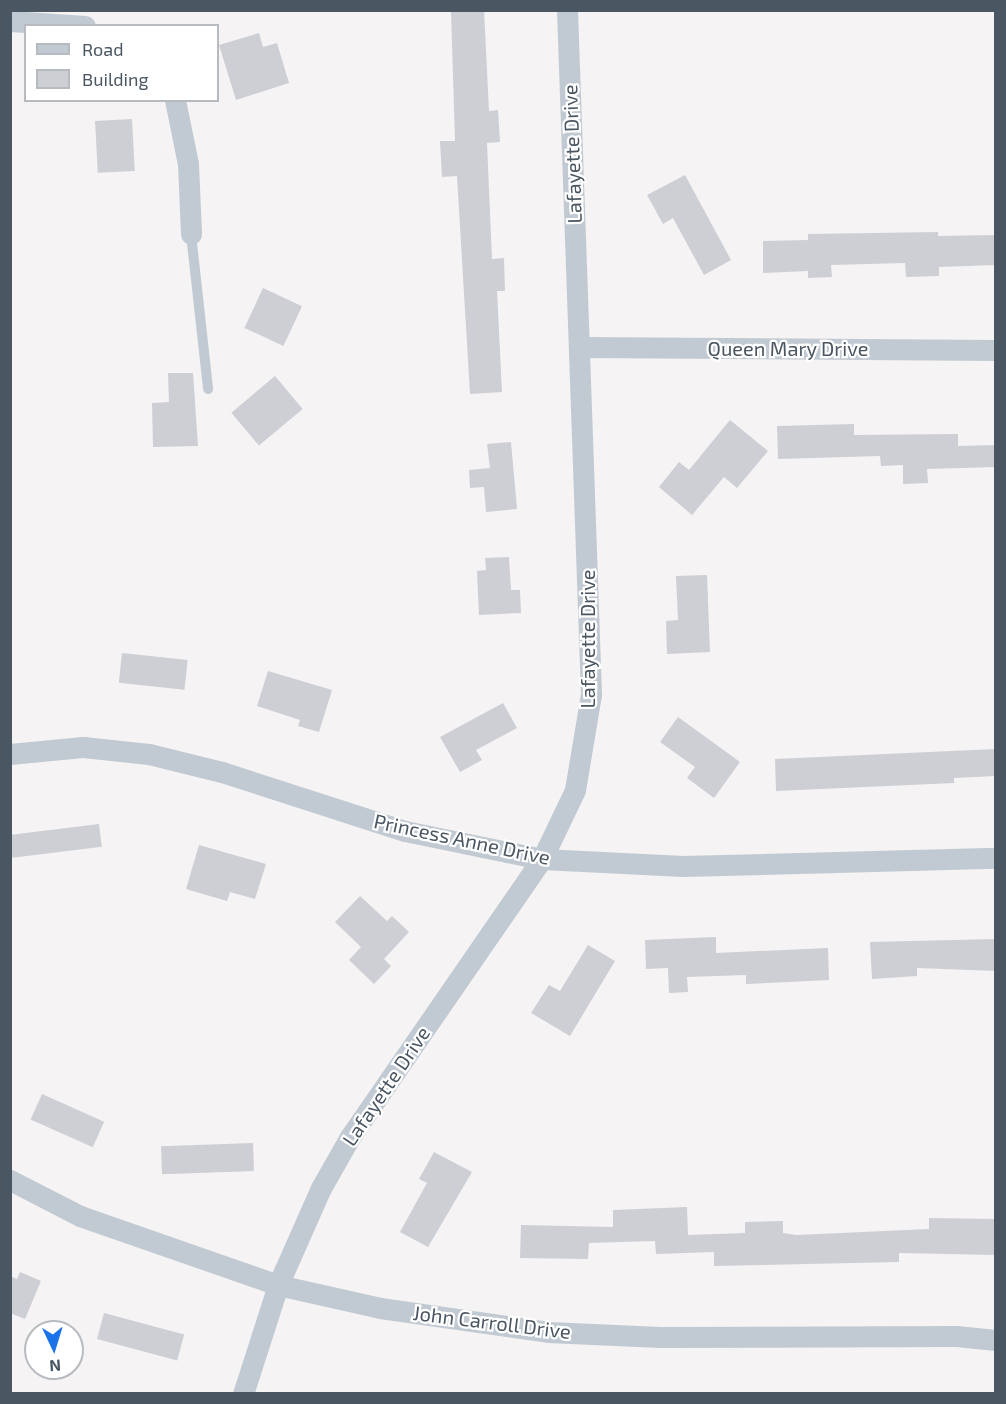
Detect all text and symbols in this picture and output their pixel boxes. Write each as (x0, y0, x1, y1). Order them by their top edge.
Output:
legend (24, 24, 219, 102)
text: Road (82, 38, 123, 60)
text: Building (82, 68, 149, 90)
street label: Lafayette Drive (558, 84, 586, 224)
street label: Queen Mary Drive (707, 336, 869, 360)
street label: Lafayette Drive (575, 570, 599, 708)
street label: Princess Anne Drive (372, 809, 552, 869)
street label: Lafayette Drive (337, 1022, 435, 1150)
street label: John Carroll Drive (412, 1300, 572, 1344)
north arrow (24, 1320, 84, 1380)
text: N (49, 1357, 62, 1376)

